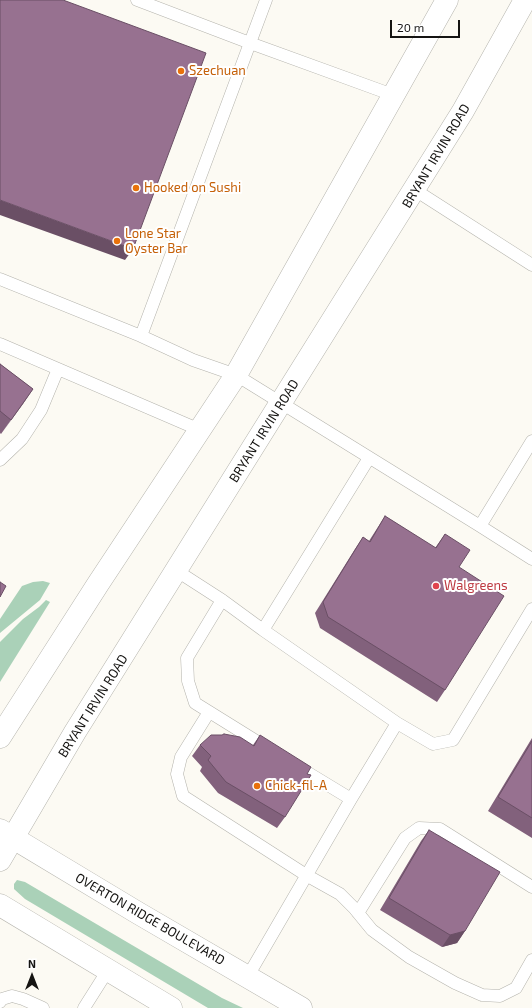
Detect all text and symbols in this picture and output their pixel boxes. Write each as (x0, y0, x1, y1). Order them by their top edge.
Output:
scale bar (392, 12, 462, 38)
text: 20 m (397, 20, 424, 34)
place label: Szechuan (189, 63, 246, 79)
marker: Szechuan (176, 66, 186, 76)
street label: BRYANT IRVIN ROAD (399, 101, 473, 211)
place label: Hooked on Sushi (144, 180, 241, 196)
marker: Hooked on Sushi (131, 183, 141, 193)
place label: Lone Star Oyster Bar (125, 226, 188, 257)
marker: Lone Star Oyster Bar (112, 236, 122, 246)
street label: BRYANT IRVIN ROAD (226, 377, 302, 485)
place label: Walgreens (444, 578, 508, 594)
marker: Walgreens (431, 581, 441, 591)
street label: BRYANT IRVIN ROAD (55, 652, 131, 760)
place label: Chick-fil-A (265, 778, 327, 794)
marker: Chick-fil-A (252, 781, 262, 791)
street label: OVERTON RIDGE BOULEVARD (73, 870, 227, 968)
north arrow (12, 956, 52, 996)
text: N (28, 957, 36, 970)

